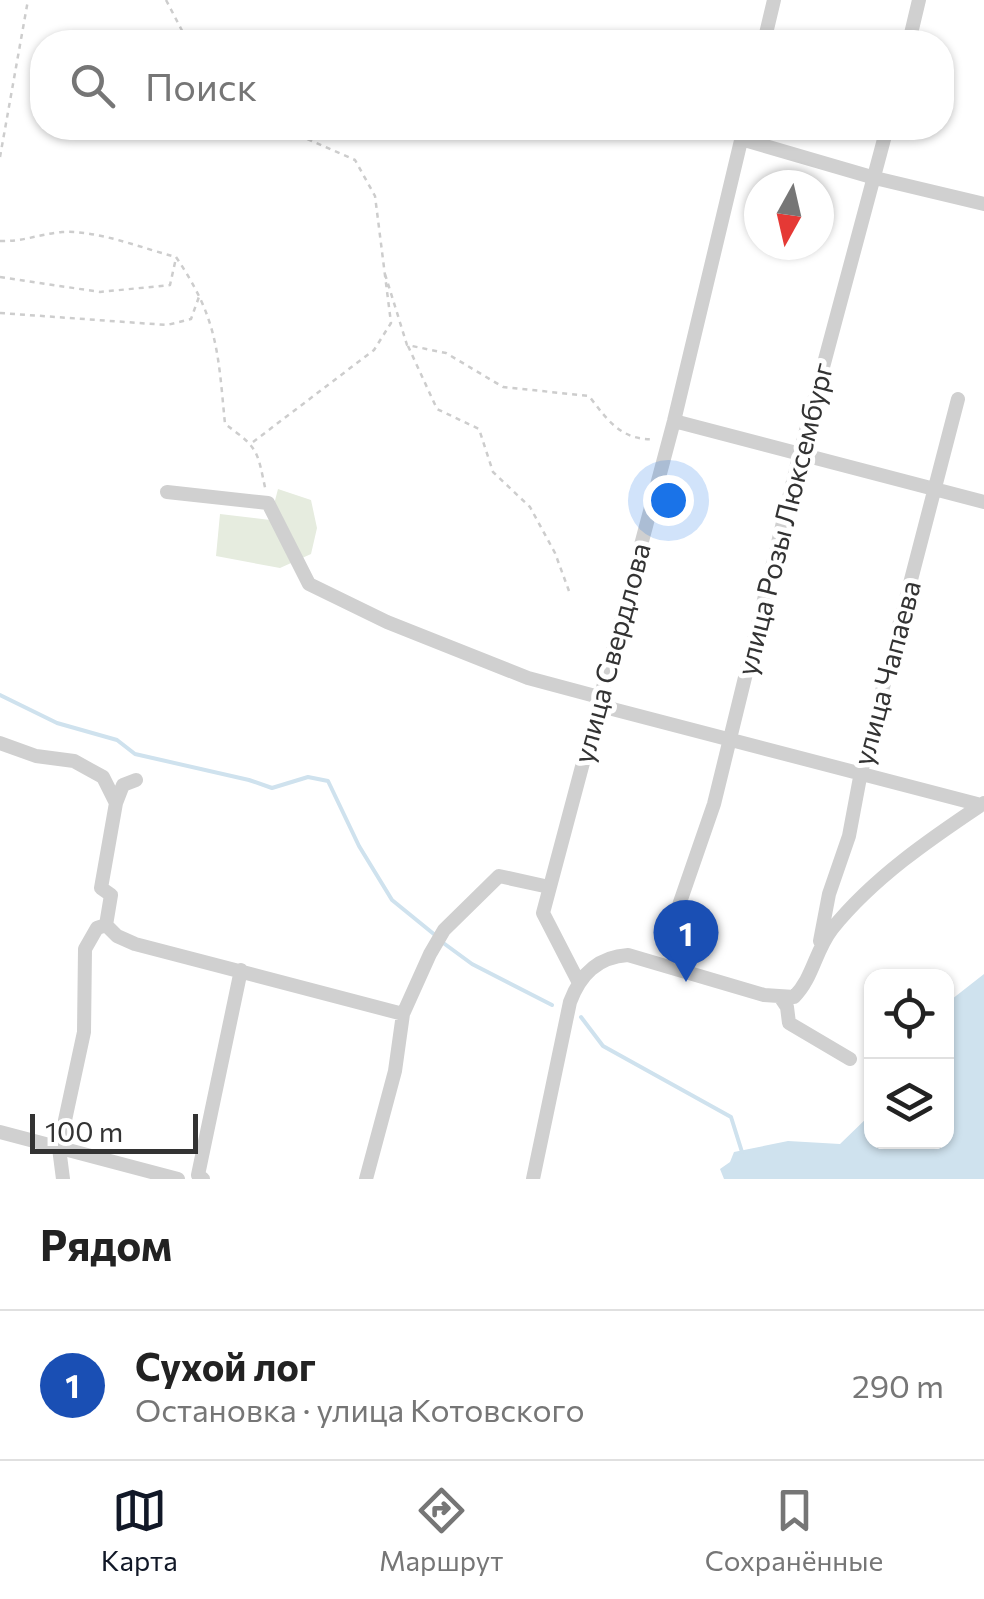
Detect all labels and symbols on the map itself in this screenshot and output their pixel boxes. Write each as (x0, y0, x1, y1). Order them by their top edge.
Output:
north arrow (744, 170, 834, 260)
street label: улица Розы Люксембург (729, 359, 839, 679)
your location (643, 475, 694, 526)
street label: улица Свердлова (565, 539, 657, 766)
street label: улица Чапаева (845, 577, 927, 769)
pin: 1 (654, 900, 718, 982)
scale bar (30, 1109, 198, 1154)

